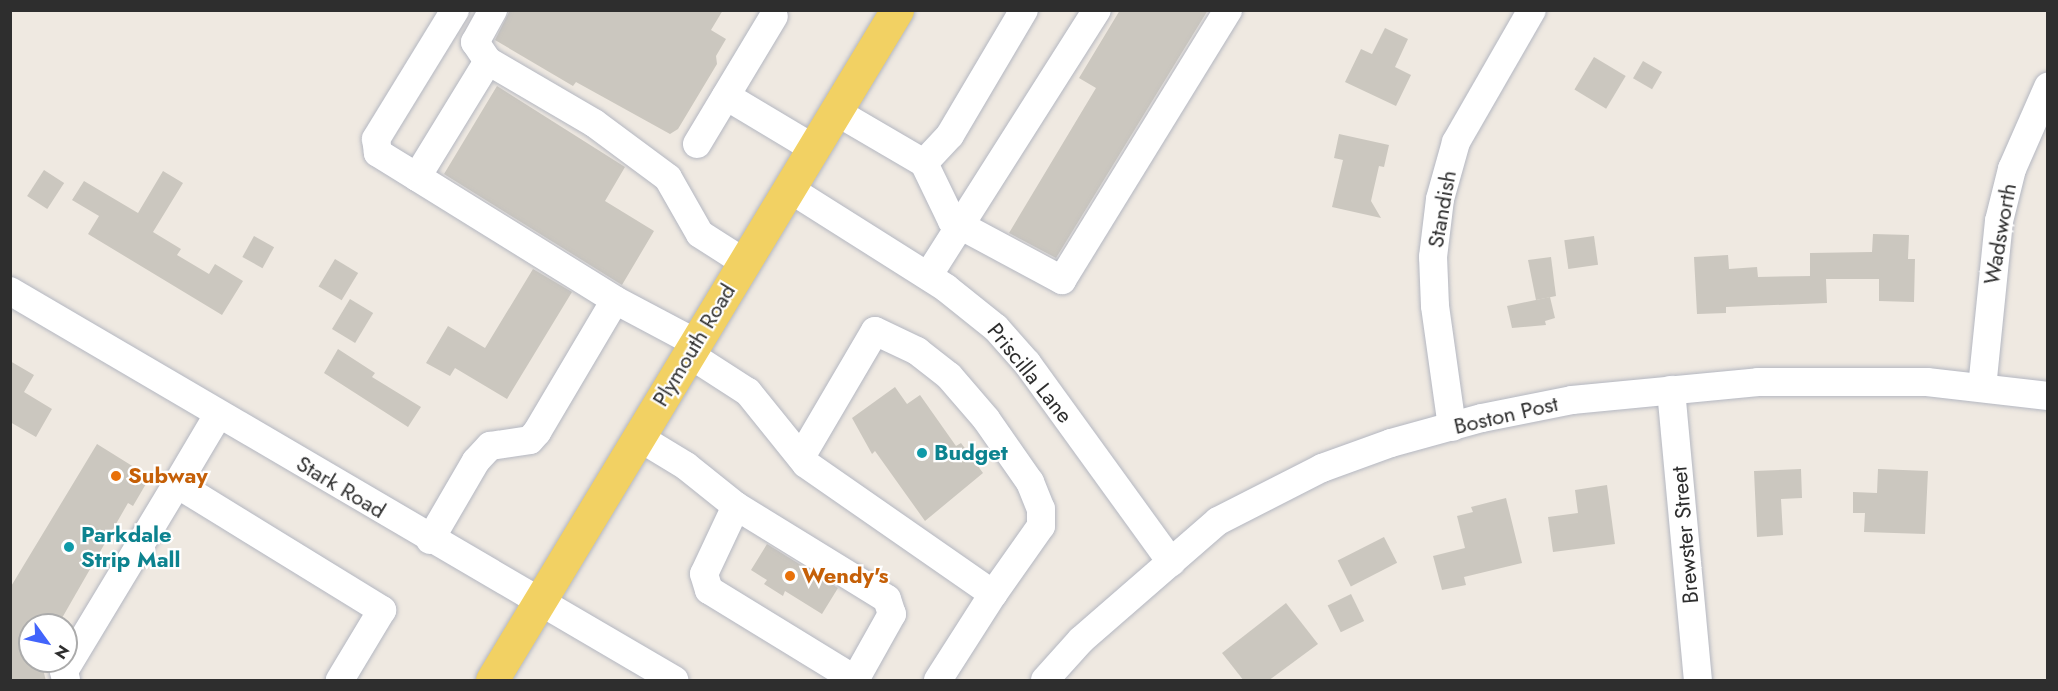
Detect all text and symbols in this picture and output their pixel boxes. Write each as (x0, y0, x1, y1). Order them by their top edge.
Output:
street label: Standish (1422, 168, 1462, 250)
street label: Wadsworth (1978, 181, 2022, 287)
street label: Plymouth Road (647, 279, 741, 411)
street label: Priscilla Lane (982, 318, 1078, 428)
street label: Boston Post (1451, 390, 1561, 440)
place label: Budget (934, 440, 1008, 466)
marker: Budget (915, 446, 929, 460)
street label: Stark Road (292, 450, 390, 524)
place label: Subway (128, 463, 208, 489)
street label: Brewster Street (1666, 465, 1704, 605)
marker: Subway (109, 469, 123, 483)
place label: Parkdale Strip Mall (81, 521, 180, 572)
marker: Parkdale Strip Mall (62, 540, 76, 554)
place label: Wendy's (802, 563, 889, 589)
marker: Wendy's (783, 569, 797, 583)
north arrow (18, 613, 78, 673)
text: N (49, 640, 75, 664)

